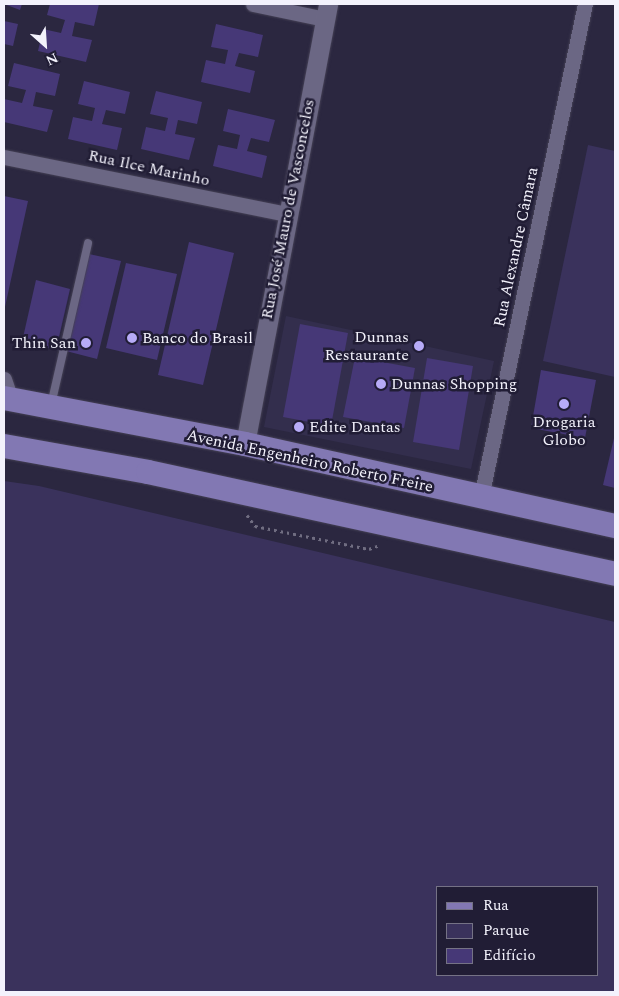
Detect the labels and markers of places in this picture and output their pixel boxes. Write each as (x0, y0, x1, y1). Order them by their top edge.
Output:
place label: Dunnas Restaurante (324, 327, 409, 365)
place label: Banco do Brasil (142, 328, 253, 348)
marker: Banco do Brasil (126, 332, 138, 344)
place label: Thin San (12, 333, 76, 353)
marker: Thin San (80, 337, 92, 349)
marker: Dunnas Restaurante (413, 340, 425, 352)
place label: Dunnas Shopping (391, 374, 517, 394)
marker: Dunnas Shopping (375, 378, 387, 390)
marker: Drogaria Globo (558, 398, 570, 410)
place label: Drogaria Globo (533, 412, 595, 450)
place label: Edite Dantas (309, 417, 401, 437)
marker: Edite Dantas (293, 421, 305, 433)

